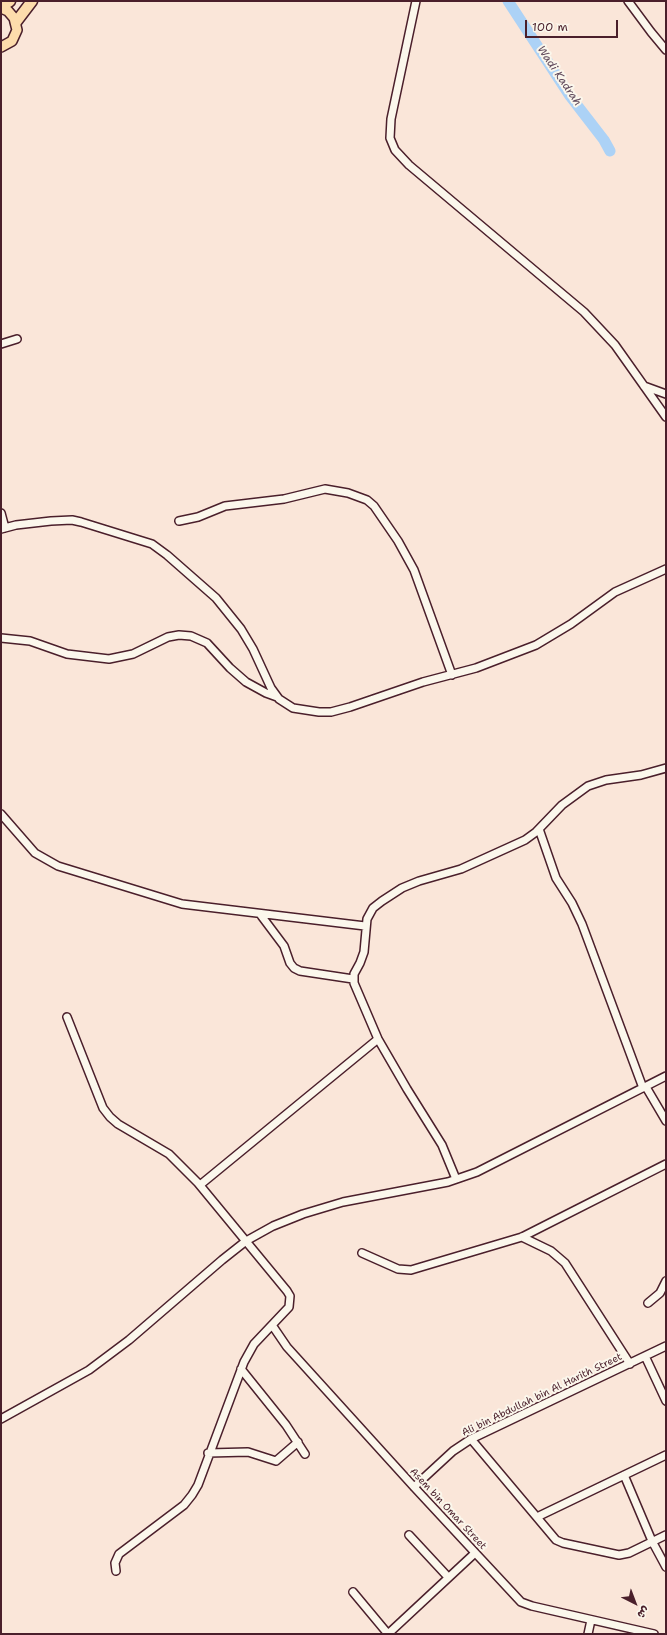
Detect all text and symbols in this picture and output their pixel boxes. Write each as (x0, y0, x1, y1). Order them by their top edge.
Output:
scale bar (527, 12, 620, 38)
text: 100 m (532, 19, 568, 35)
water label: Wadi Kadrah (534, 43, 584, 109)
street label: Ali bin Abdullah bin Al Harith Street (460, 1351, 624, 1439)
street label: Asem bin Omar Street (407, 1466, 489, 1552)
north arrow (615, 1583, 655, 1623)
text: ش (634, 1603, 653, 1622)

